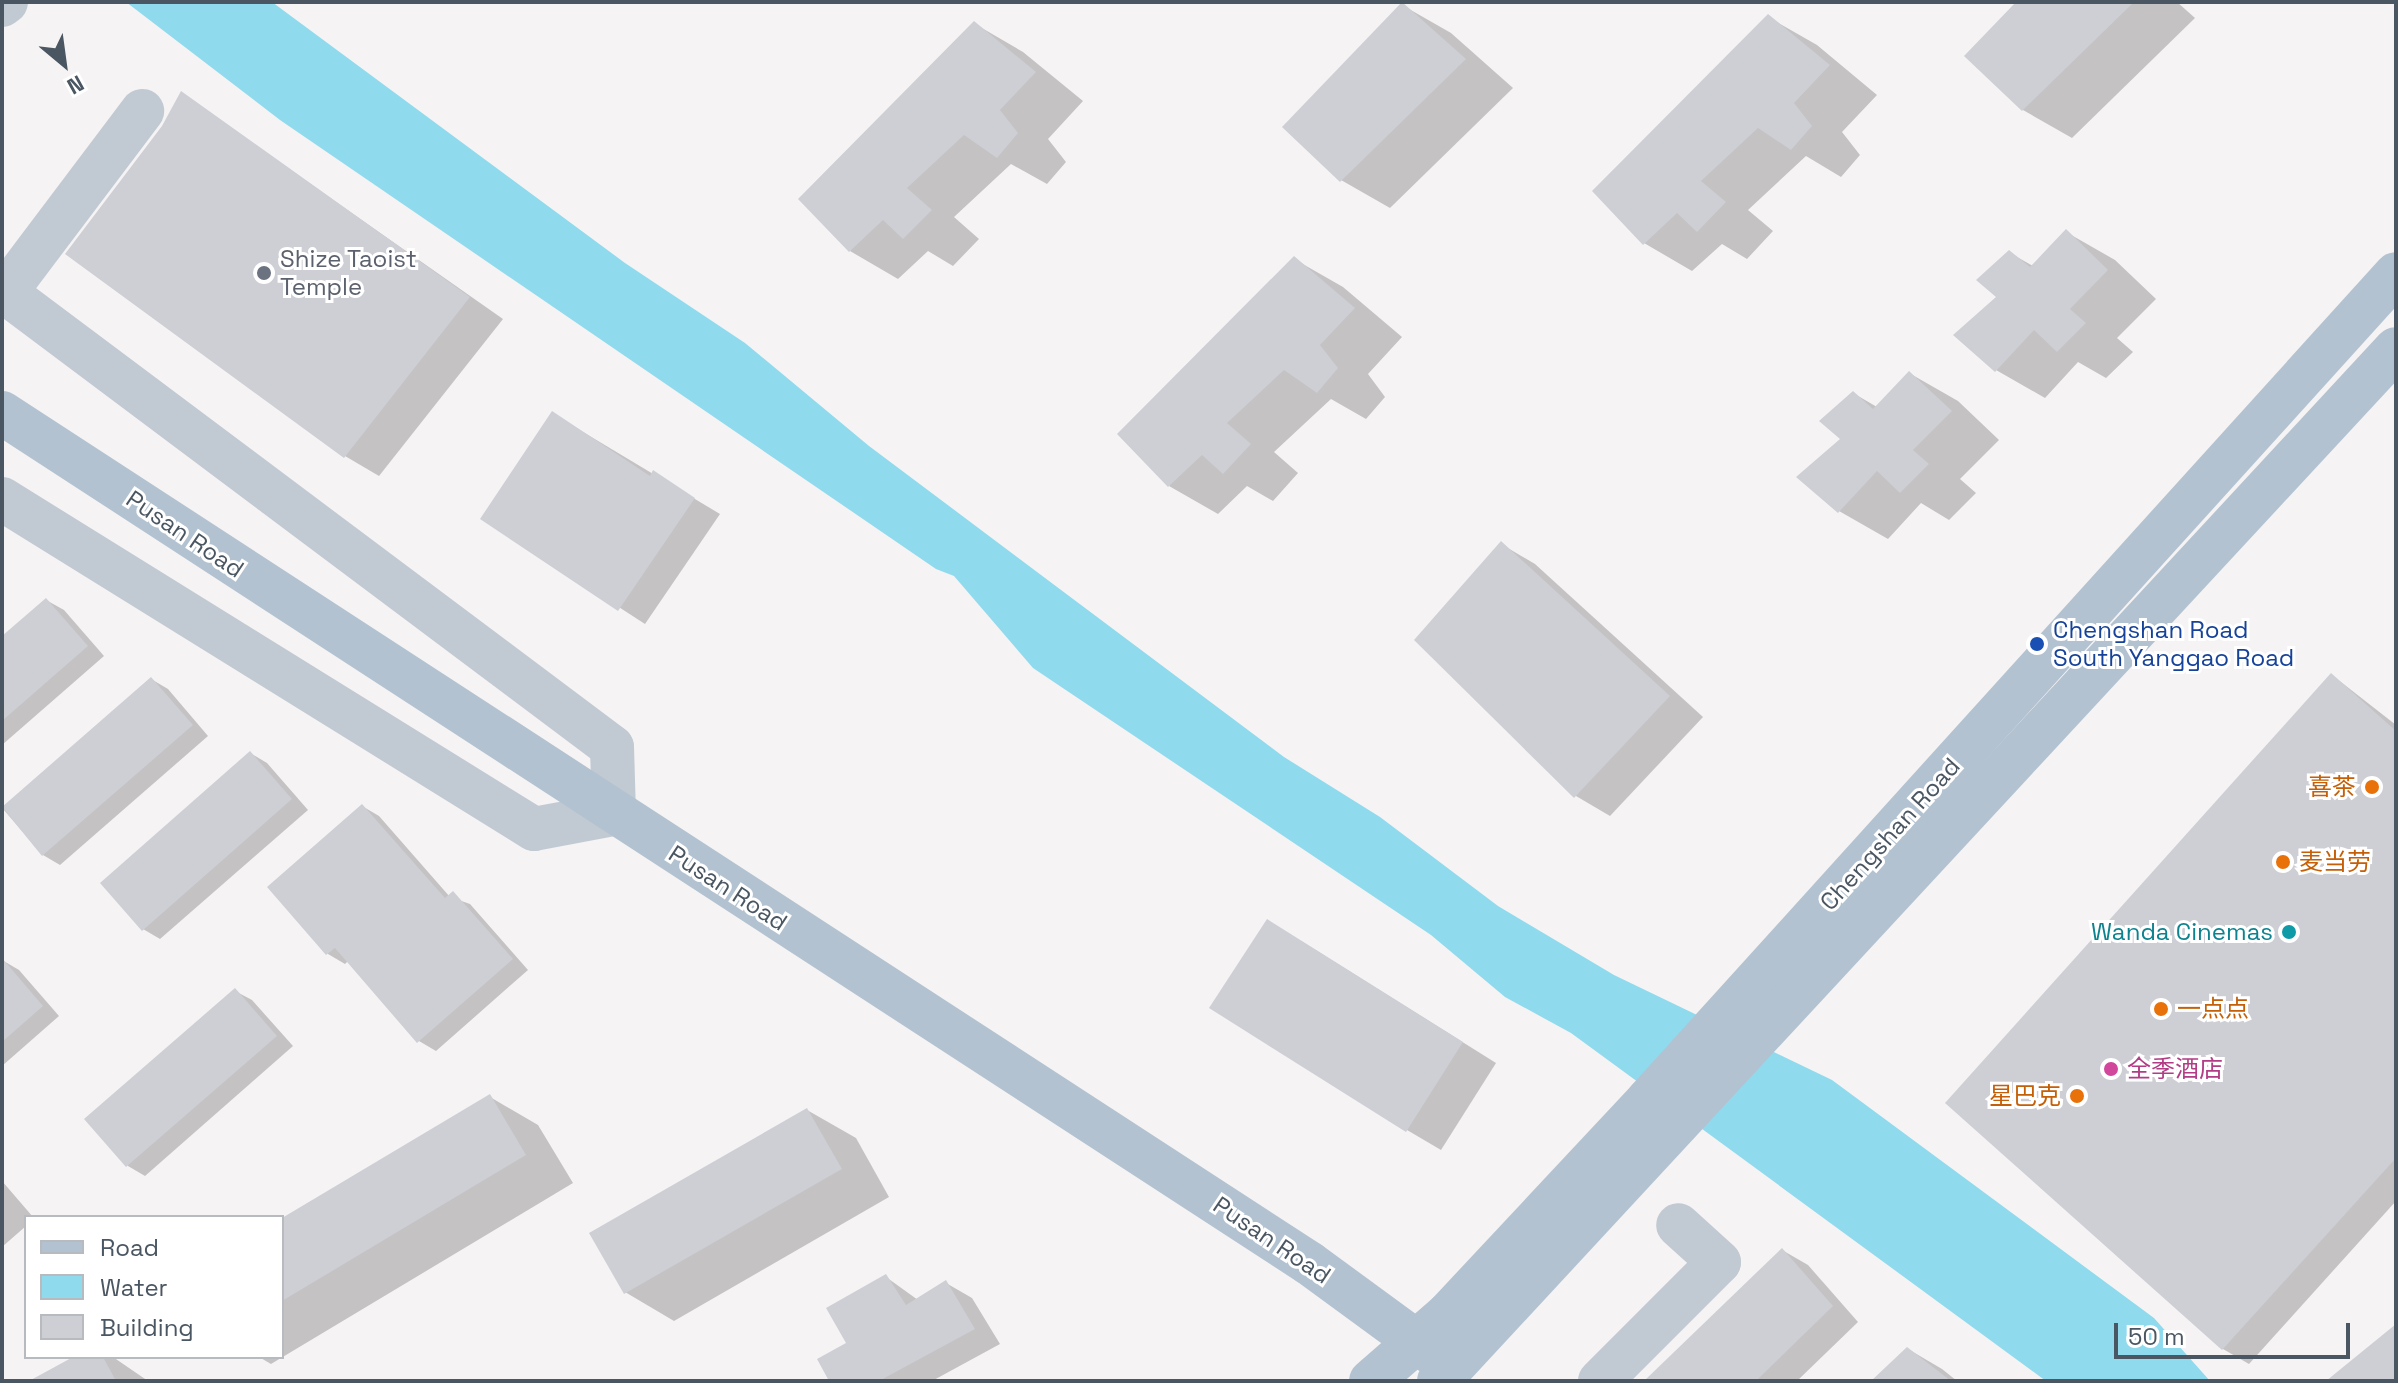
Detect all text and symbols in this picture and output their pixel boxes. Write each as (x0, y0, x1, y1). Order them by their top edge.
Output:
north arrow (24, 24, 104, 104)
text: N (62, 69, 89, 101)
place label: Shize Taoist Temple (280, 245, 417, 301)
marker: Shize Taoist Temple (255, 264, 273, 282)
street label: Pusan Road (121, 484, 249, 584)
place label: Chengshan Road South Yanggao Road (2053, 616, 2295, 672)
marker: Chengshan Road South Yanggao Road (2028, 635, 2046, 653)
street label: Chengshan Road (1814, 752, 1966, 916)
place label: 喜茶 (2308, 773, 2356, 801)
marker: 喜茶 (2363, 778, 2381, 796)
street label: Pusan Road (663, 839, 793, 937)
place label: 麦当劳 (2299, 848, 2371, 876)
marker: 麦当劳 (2274, 853, 2292, 871)
place label: Wanda Cinemas (2091, 918, 2273, 946)
marker: Wanda Cinemas (2280, 923, 2298, 941)
place label: 一点点 (2177, 995, 2249, 1023)
marker: 一点点 (2152, 1000, 2170, 1018)
place label: 全季酒店 (2127, 1055, 2223, 1083)
marker: 全季酒店 (2102, 1060, 2120, 1078)
place label: 星巴克 (1989, 1082, 2061, 1110)
marker: 星巴克 (2068, 1087, 2086, 1105)
street label: Pusan Road (1208, 1190, 1336, 1290)
legend (24, 1215, 284, 1359)
text: Road (100, 1232, 159, 1263)
text: Water (100, 1272, 168, 1303)
scale bar (2118, 1307, 2354, 1357)
text: Building (100, 1312, 194, 1343)
text: 50 m (2128, 1321, 2185, 1352)

